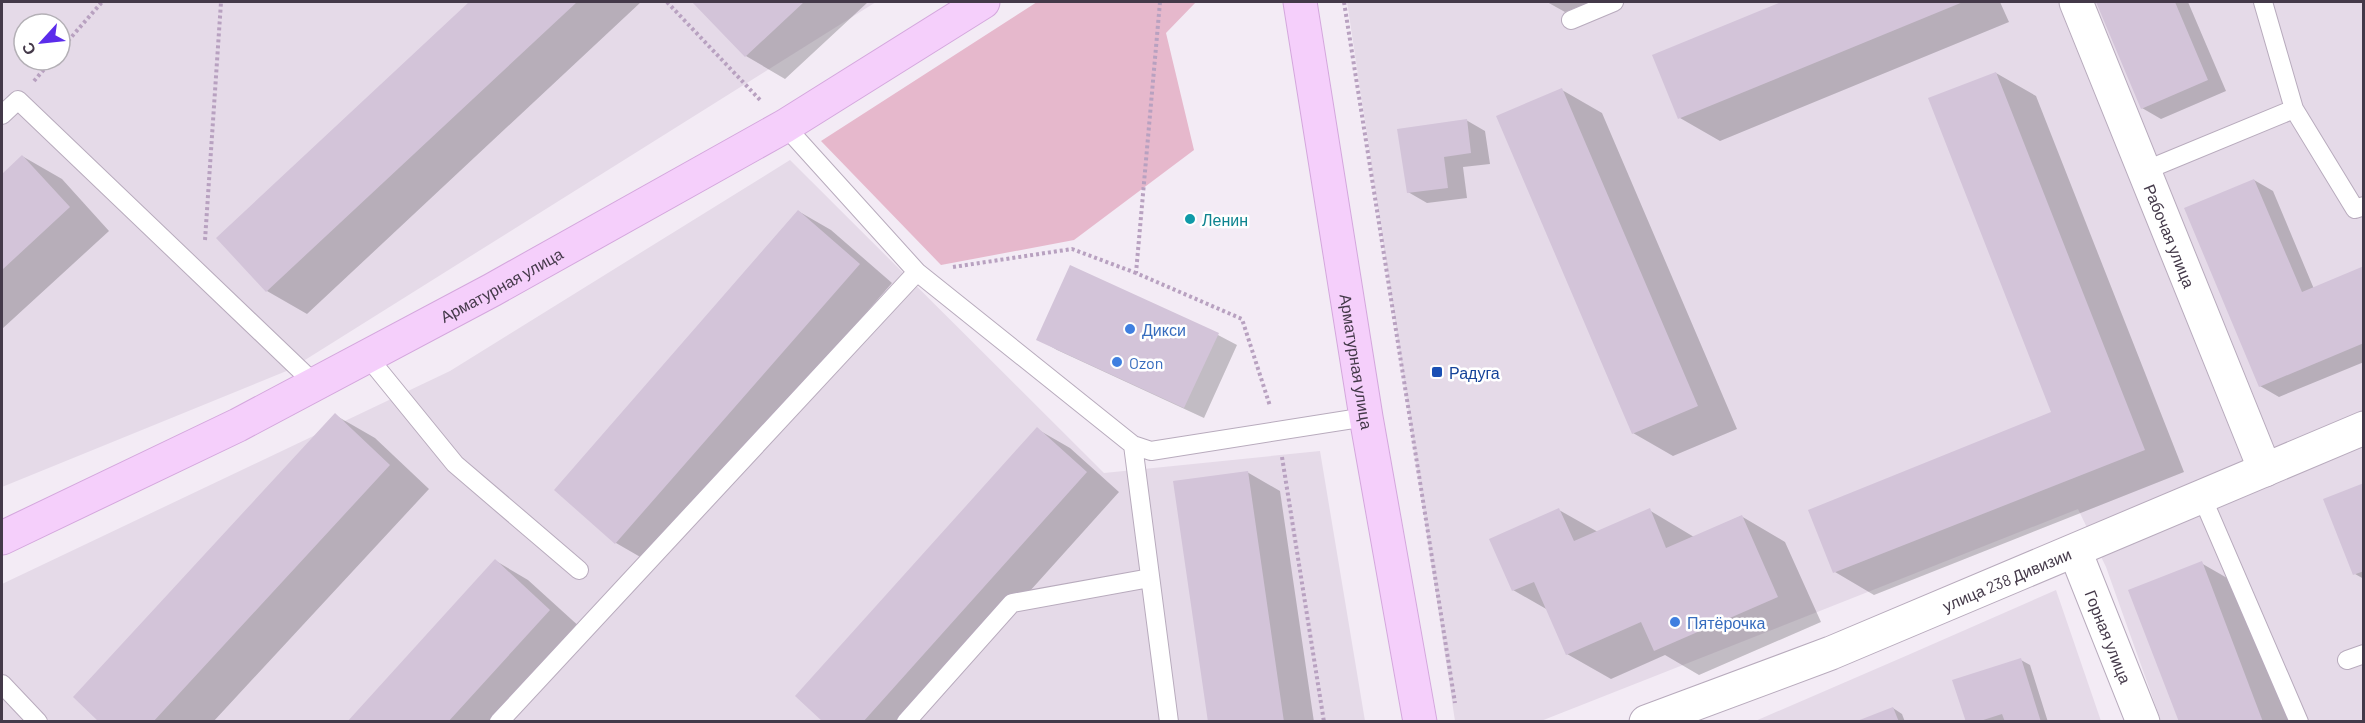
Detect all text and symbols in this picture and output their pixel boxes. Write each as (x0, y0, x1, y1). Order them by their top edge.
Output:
north arrow (12, 12, 72, 72)
text: С (17, 39, 39, 59)
street label: Рабочая улица (2141, 181, 2200, 290)
place label: Ленин (1202, 210, 1248, 229)
marker: Ленин (1183, 212, 1197, 226)
street label: Арматурная улица (436, 243, 566, 326)
street label: Арматурная улица (1337, 292, 1378, 431)
place label: Дикси (1142, 320, 1186, 339)
marker: Дикси (1123, 322, 1137, 336)
place label: Ozon (1129, 353, 1163, 372)
marker: Ozon (1110, 355, 1124, 369)
place label: Радуга (1449, 363, 1500, 382)
marker: Радуга (1430, 365, 1444, 379)
street label: улица 238 Дивизии (1939, 543, 2074, 614)
street label: Горная улица (2082, 587, 2136, 686)
place label: Пятёрочка (1687, 613, 1766, 632)
marker: Пятёрочка (1668, 615, 1682, 629)

